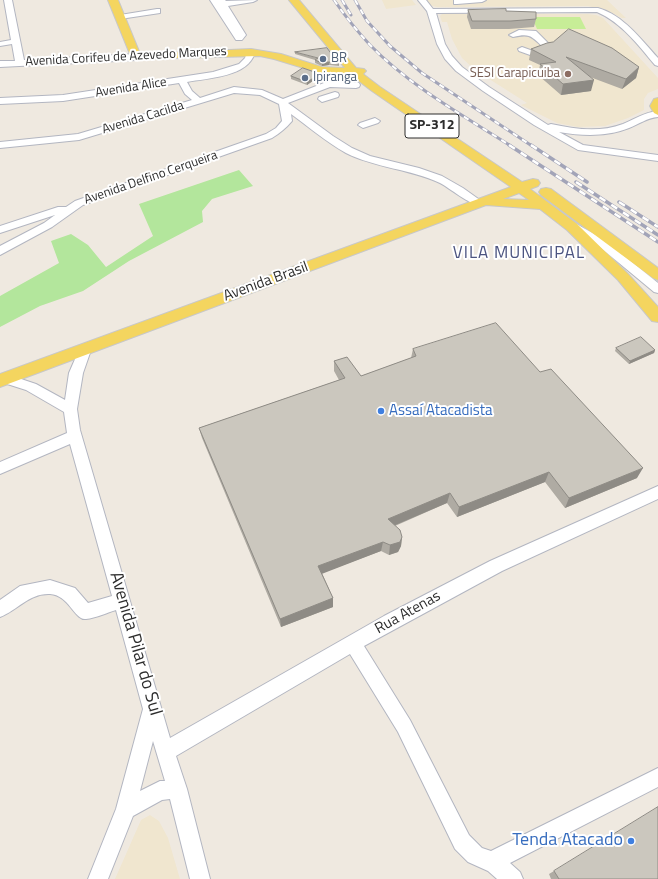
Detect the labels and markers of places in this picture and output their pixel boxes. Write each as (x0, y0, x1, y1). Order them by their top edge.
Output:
place label: BR (331, 51, 347, 67)
marker: BR (318, 54, 328, 64)
place label: SESI Carapicuiba (470, 66, 560, 82)
marker: SESI Carapicuiba (563, 69, 573, 79)
place label: Ipiranga (313, 70, 357, 86)
marker: Ipiranga (300, 73, 310, 83)
place label: Assaí Atacadista (389, 402, 493, 420)
marker: Assaí Atacadista (376, 406, 386, 416)
place label: Tenda Atacado (512, 830, 623, 852)
marker: Tenda Atacado (626, 836, 636, 846)

